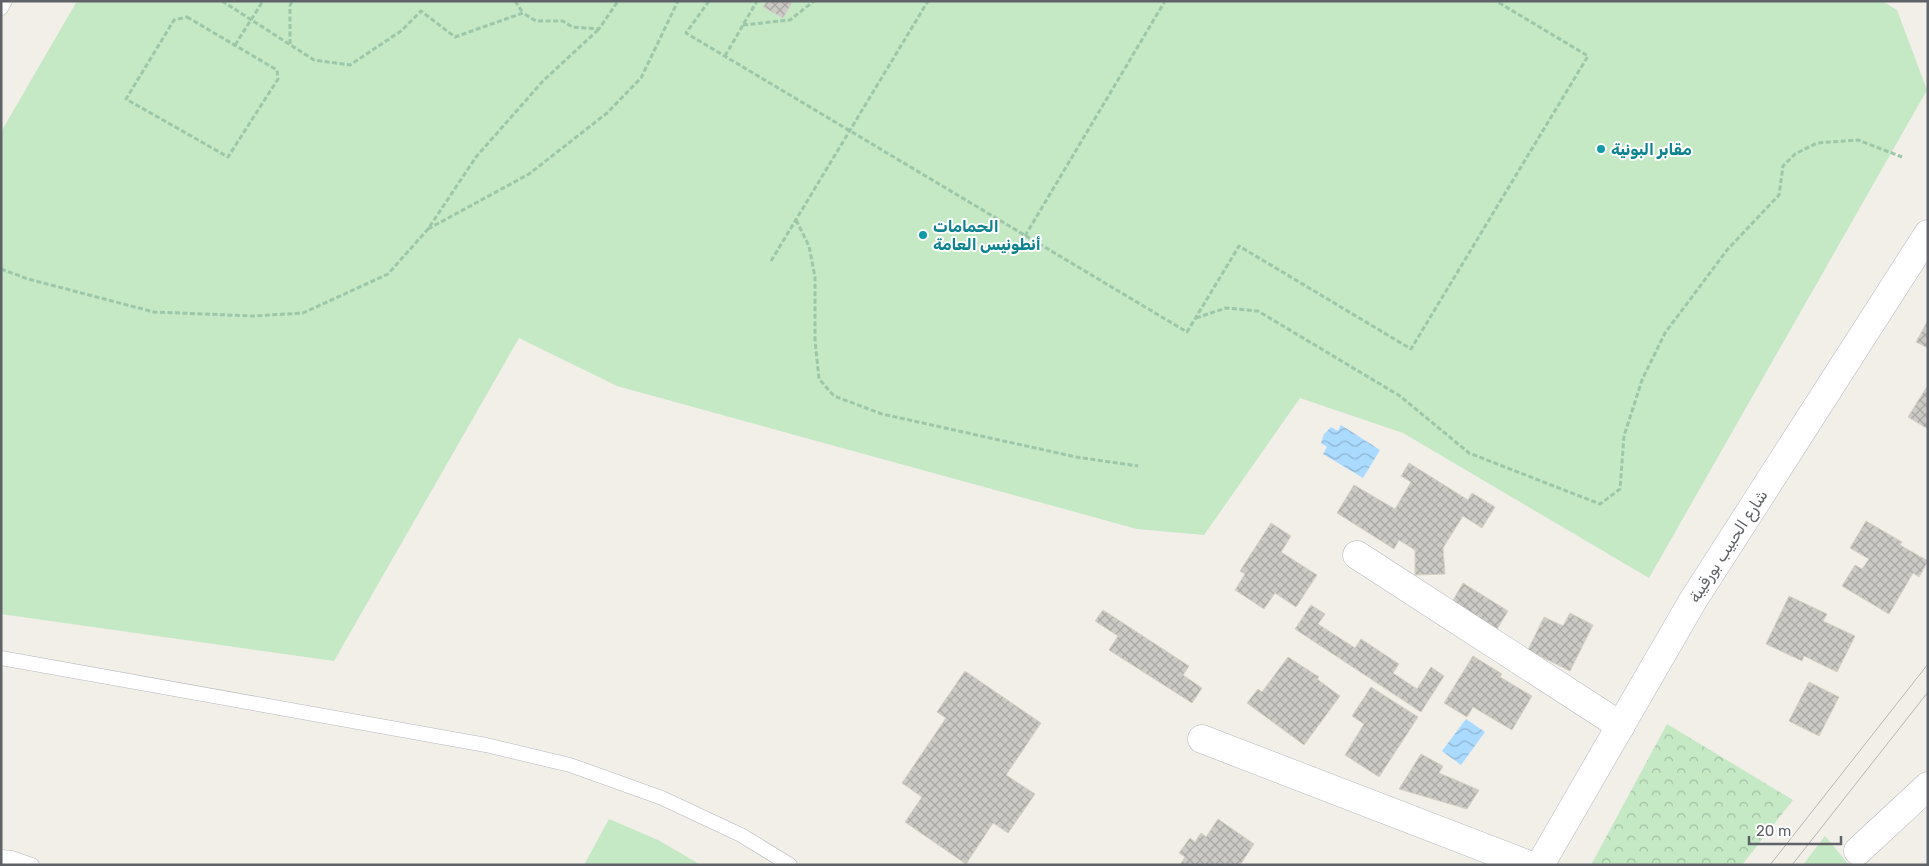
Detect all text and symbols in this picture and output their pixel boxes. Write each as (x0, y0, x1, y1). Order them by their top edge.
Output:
place label: مقابر البونية (1611, 140, 1692, 159)
marker: مقابر البونية (1595, 143, 1607, 155)
place label: الحمامات أنطونيس العامة (933, 217, 1041, 254)
marker: الحمامات أنطونيس العامة (917, 229, 929, 241)
street label: شارع الحبيب بورقيبة (1685, 486, 1773, 607)
scale bar (1749, 814, 1842, 846)
text: 20 m (1756, 822, 1791, 840)

